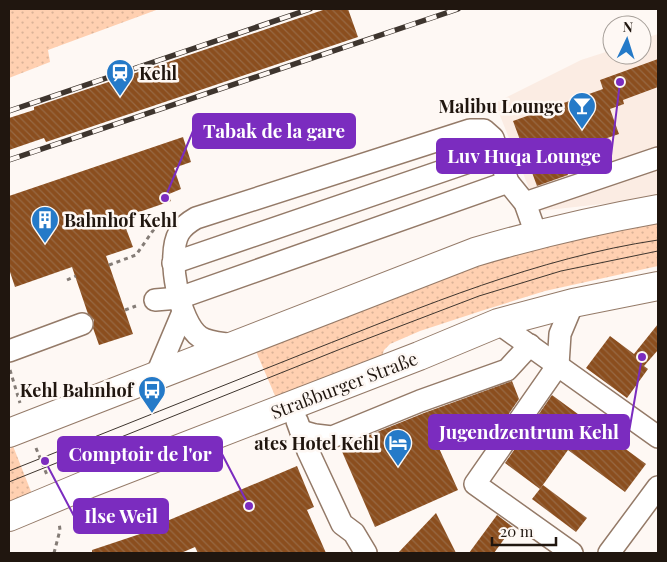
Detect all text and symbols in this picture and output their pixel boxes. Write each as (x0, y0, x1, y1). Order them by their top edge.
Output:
north arrow (602, 15, 652, 65)
text: N (622, 17, 634, 36)
station icon: Kehl (105, 58, 135, 97)
place label: Kehl (139, 61, 178, 85)
bar icon: Malibu Lounge (567, 91, 597, 130)
place label: Malibu Lounge (438, 94, 563, 118)
callout: Tabak de la gare (193, 114, 355, 148)
text: Tabak de la gare (203, 117, 345, 143)
callout: Luv Huqa Lounge (437, 139, 611, 173)
text: Luv Huqa Lounge (447, 142, 601, 168)
building icon: Bahnhof Kehl (30, 205, 60, 244)
place label: Bahnhof Kehl (64, 208, 178, 232)
street label: Straßburger Straße (267, 346, 421, 424)
bus stop icon: Kehl Bahnhof (137, 375, 167, 414)
place label: Kehl Bahnhof (20, 378, 135, 402)
callout: Jugendzentrum Kehl (429, 415, 629, 449)
text: Jugendzentrum Kehl (438, 418, 619, 444)
hotel icon: ates Hotel Kehl (383, 428, 413, 467)
place label: ates Hotel Kehl (254, 431, 379, 455)
callout: Comptoir de l'or (58, 437, 222, 471)
text: Comptoir de l'or (68, 440, 212, 466)
callout: Ilse Weil (74, 499, 168, 533)
text: Ilse Weil (84, 502, 158, 528)
scale bar (492, 514, 556, 546)
text: 20 m (500, 521, 534, 541)

